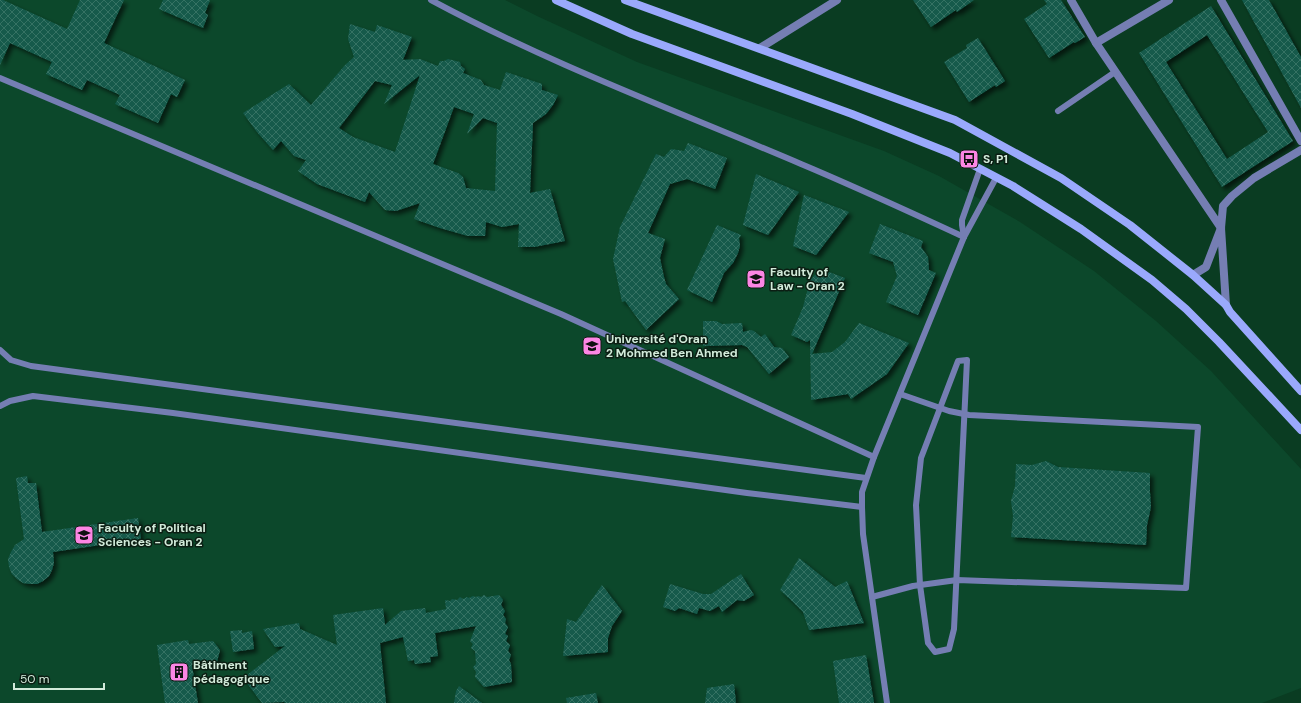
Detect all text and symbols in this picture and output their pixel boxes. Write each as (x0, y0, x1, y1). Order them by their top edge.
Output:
bus stop icon: S, P1 (958, 148, 980, 170)
place label: S, P1 (983, 151, 1008, 167)
place label: Faculty of Law - Oran 2 (770, 264, 845, 294)
school or university icon: Faculty of Law - Oran 2 (745, 268, 767, 290)
place label: Université d'Oran 2 Mohmed Ben Ahmed (606, 331, 738, 361)
school or university icon: Université d'Oran 2 Mohmed Ben Ahmed (581, 335, 603, 357)
place label: Faculty of Political Sciences - Oran 2 (98, 520, 206, 550)
school or university icon: Faculty of Political Sciences - Oran 2 (73, 524, 95, 546)
place label: Bâtiment pédagogique (193, 657, 270, 687)
building icon: Bâtiment pédagogique (168, 661, 190, 683)
scale bar (14, 665, 104, 691)
text: 50 m (20, 671, 49, 687)

